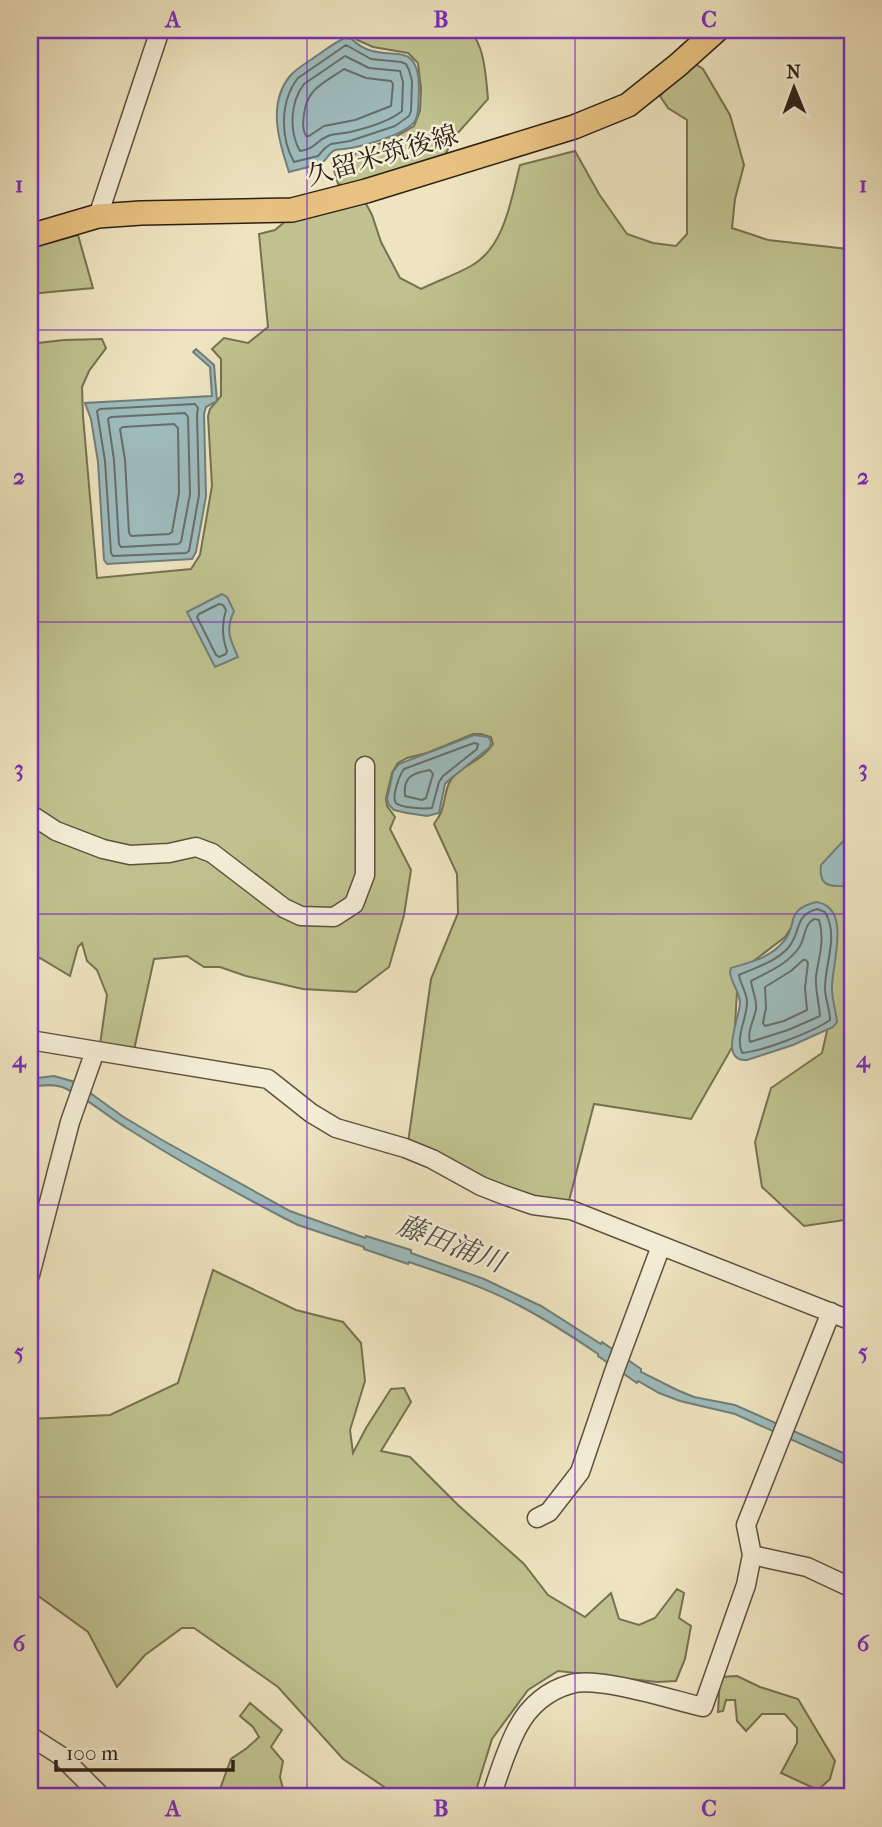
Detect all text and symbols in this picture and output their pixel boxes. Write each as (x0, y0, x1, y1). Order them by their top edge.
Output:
text: A (164, 6, 182, 33)
text: B (434, 6, 449, 33)
text: C (701, 6, 717, 33)
north arrow (760, 52, 830, 122)
text: N (786, 61, 802, 83)
street label: 久留米筑後線 (303, 119, 461, 192)
text: 1 (15, 171, 23, 198)
text: 1 (859, 171, 867, 198)
text: 2 (13, 463, 25, 490)
text: 2 (857, 463, 869, 490)
text: 3 (14, 755, 24, 782)
text: 3 (858, 755, 868, 782)
text: 4 (11, 1046, 27, 1073)
text: 4 (855, 1046, 871, 1073)
water label: 藤田浦川 (393, 1208, 512, 1280)
text: 5 (14, 1338, 24, 1365)
text: 5 (858, 1338, 868, 1365)
text: 6 (13, 1630, 26, 1657)
text: 6 (857, 1630, 870, 1657)
scale bar (56, 1729, 233, 1773)
text: 100 m (66, 1741, 119, 1765)
text: A (164, 1795, 182, 1822)
text: B (434, 1795, 449, 1822)
text: C (701, 1795, 717, 1822)

